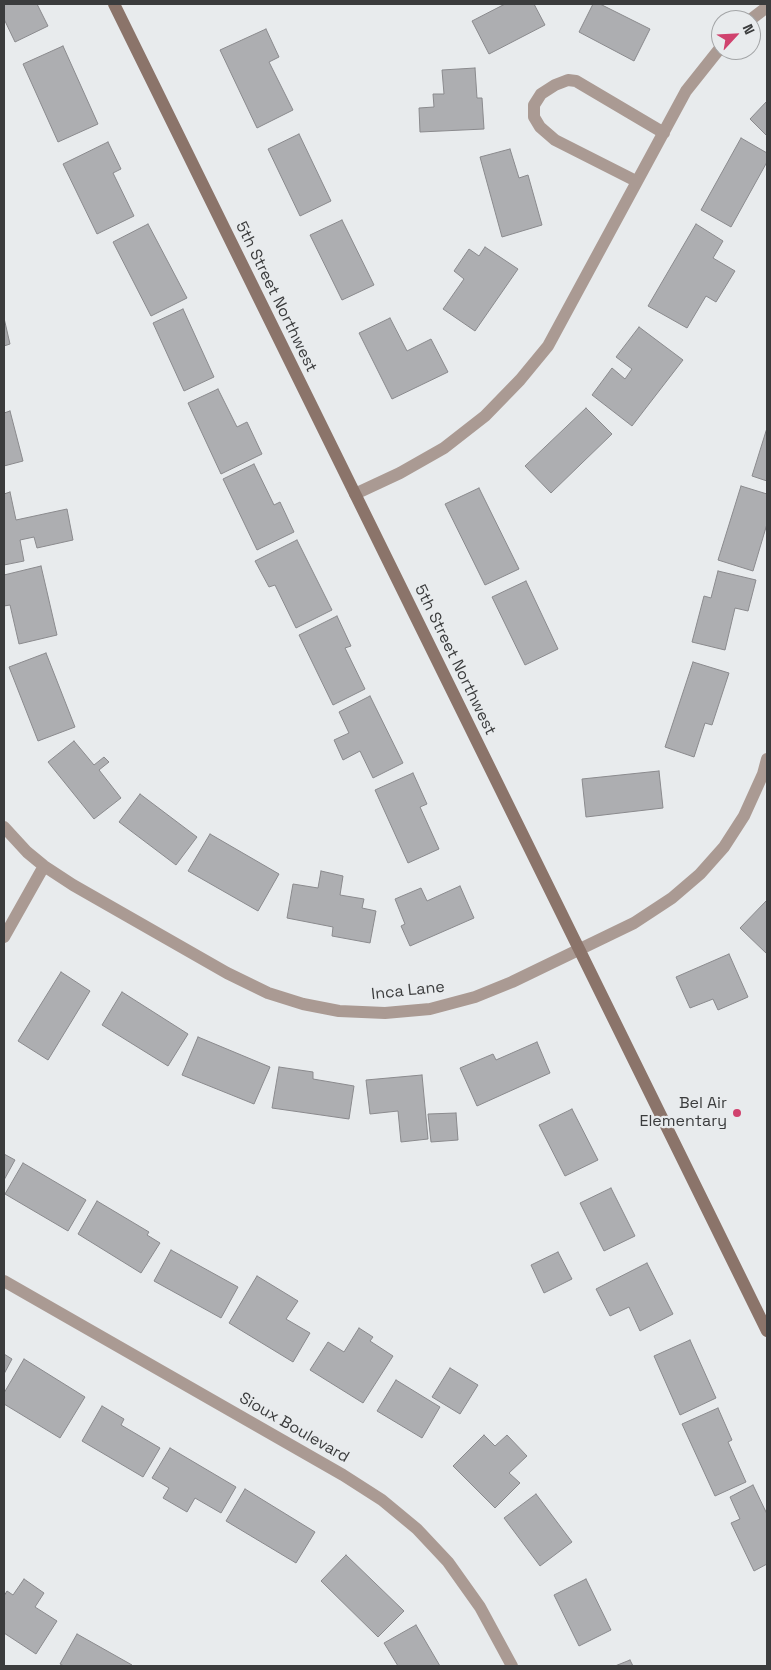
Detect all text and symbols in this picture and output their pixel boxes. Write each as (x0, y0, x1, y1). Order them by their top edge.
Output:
north arrow (711, 10, 761, 60)
text: N (739, 21, 759, 37)
street label: 5th Street Northwest (231, 219, 321, 375)
street label: 5th Street Northwest (410, 582, 500, 738)
street label: Inca Lane (370, 978, 446, 1004)
place label: Bel Air Elementary (639, 1094, 727, 1132)
marker: Bel Air Elementary (731, 1107, 743, 1119)
street label: Sioux Boulevard (236, 1389, 352, 1467)

